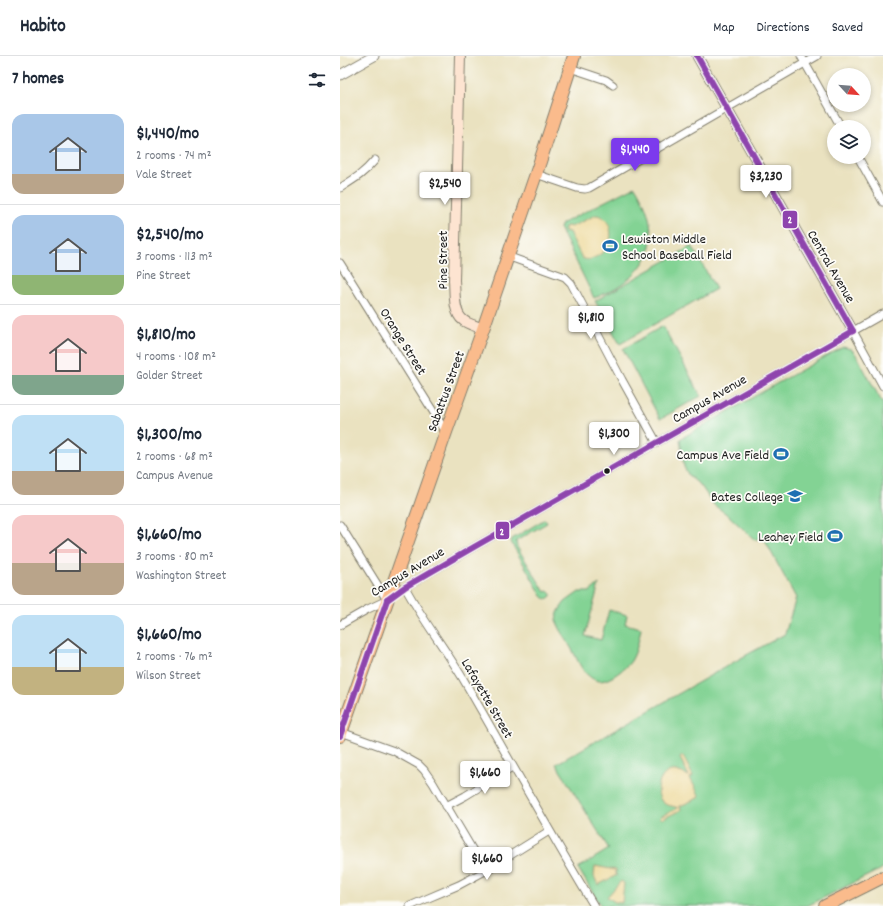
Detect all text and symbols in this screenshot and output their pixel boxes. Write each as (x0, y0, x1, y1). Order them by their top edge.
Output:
text: Habito (20, 14, 66, 41)
text: Map (713, 18, 735, 38)
text: Directions (757, 18, 810, 38)
text: Saved (832, 18, 863, 38)
text: 7 homes (12, 68, 64, 92)
north arrow (827, 68, 871, 112)
map controls (827, 68, 871, 164)
icon: filters (306, 69, 328, 91)
button: layers (827, 120, 871, 164)
text: $1,440/mo (136, 123, 199, 147)
icon: home (44, 130, 92, 178)
pin: $1,440 (602, 138, 668, 172)
text: $1,440 (620, 141, 650, 160)
text: 2 rooms · 74 m² (136, 147, 211, 166)
pin: $3,230 (733, 165, 799, 199)
text: Vale Street (136, 166, 192, 185)
text: $3,230 (749, 168, 783, 187)
pin: $2,540 (412, 172, 478, 206)
text: $2,540 (428, 175, 462, 194)
line badge: 2 (782, 210, 798, 229)
text: 2 (788, 213, 793, 229)
text: $2,540/mo (136, 224, 204, 248)
street label: Central Avenue (801, 227, 859, 307)
place label: Lewiston Middle School Baseball Field (622, 230, 732, 266)
icon: home (44, 231, 92, 279)
street label: Pine Street (434, 231, 454, 289)
sports icon: Lewiston Middle School Baseball Field (601, 237, 619, 255)
text: 3 rooms · 113 m² (136, 248, 213, 267)
text: Pine Street (136, 267, 191, 286)
street label: Orange Street (374, 305, 431, 379)
pin: $1,810 (558, 306, 624, 340)
text: $1,810 (577, 309, 605, 328)
text: $1,810/mo (136, 324, 195, 348)
icon: home (44, 331, 92, 379)
text: 4 rooms · 108 m² (136, 348, 216, 367)
street label: Sabattus Street (423, 348, 471, 435)
text: Golder Street (136, 367, 203, 386)
street label: Campus Avenue (669, 370, 751, 429)
pin: $1,300 (581, 422, 647, 456)
text: $1,300/mo (136, 424, 202, 448)
text: $1,300 (598, 425, 630, 444)
icon: home (44, 431, 92, 479)
sports icon: Campus Ave Field (772, 445, 790, 463)
place label: Campus Ave Field (677, 446, 769, 466)
text: 2 rooms · 68 m² (136, 448, 213, 467)
unlabelled marker (602, 466, 612, 476)
text: Campus Avenue (136, 467, 213, 486)
school or university icon: Bates College (786, 487, 804, 505)
place label: Bates College (711, 488, 783, 508)
line badge: 2 (495, 521, 510, 540)
text: $1,660/mo (136, 524, 202, 548)
text: 2 (500, 525, 505, 541)
sports icon: Leahey Field (826, 527, 844, 545)
place label: Leahey Field (758, 528, 823, 548)
icon: home (44, 531, 92, 579)
street label: Campus Avenue (367, 543, 449, 603)
text: 3 rooms · 80 m² (136, 548, 213, 567)
text: Washington Street (136, 567, 226, 586)
text: $1,660/mo (136, 624, 202, 648)
icon: home (44, 631, 92, 679)
text: 2 rooms · 76 m² (136, 648, 212, 667)
street label: Lafayette Street (455, 655, 517, 743)
text: Wilson Street (136, 667, 201, 686)
pin: $1,660 (452, 761, 518, 795)
text: $1,660 (469, 764, 501, 783)
pin: $1,660 (454, 847, 520, 881)
text: $1,660 (471, 850, 503, 869)

